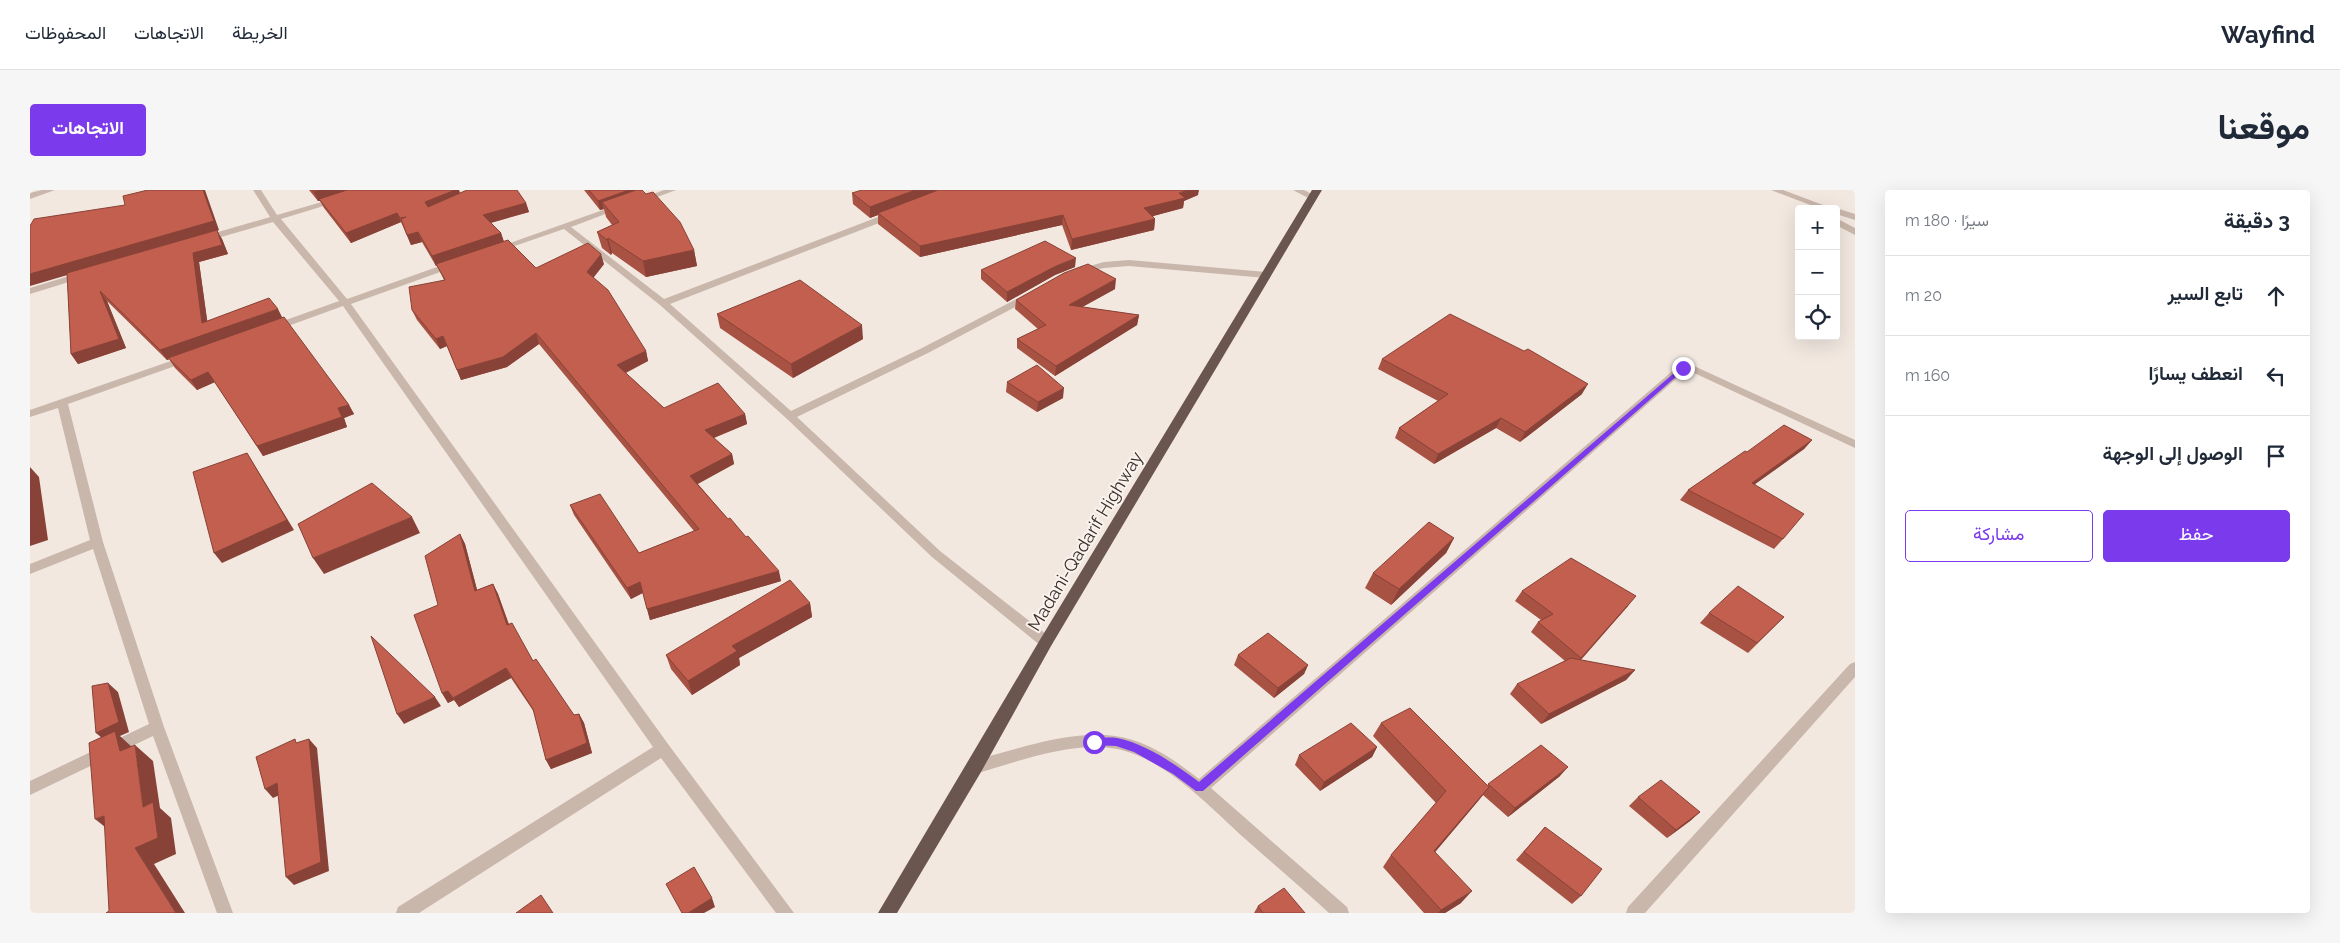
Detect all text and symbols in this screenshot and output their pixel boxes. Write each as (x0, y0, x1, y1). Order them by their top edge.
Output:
text: Wayfind (2221, 20, 2315, 49)
text: المحفوظات (25, 22, 106, 43)
text: الاتجاهات (134, 22, 204, 43)
text: الخريطة (232, 22, 288, 43)
button: الاتجاهات (30, 104, 146, 156)
text: موقعنا (2217, 106, 2310, 147)
map controls (1795, 205, 1840, 340)
button: + (1795, 205, 1840, 250)
text: 3 دقيقة (2224, 208, 2290, 233)
text: سيرًا · 180 m (1905, 211, 1989, 230)
button: − (1795, 250, 1840, 295)
text: تابع السير (2168, 282, 2243, 304)
icon: ahead (2262, 282, 2290, 310)
text: 20 m (1905, 286, 1942, 305)
button: locate (1795, 295, 1840, 340)
route end (1672, 357, 1695, 380)
text: انعطف يسارًا (2149, 362, 2243, 384)
icon: left (2262, 362, 2290, 390)
text: 160 m (1905, 366, 1950, 385)
text: الوصول إلى الوجهة (2103, 442, 2243, 464)
icon: arrive (2262, 442, 2290, 470)
street label: Madani-Qadarif Highway (1023, 447, 1147, 634)
button: مشاركة (1905, 510, 2093, 562)
button: حفظ (2103, 510, 2290, 562)
route start (1083, 731, 1106, 754)

